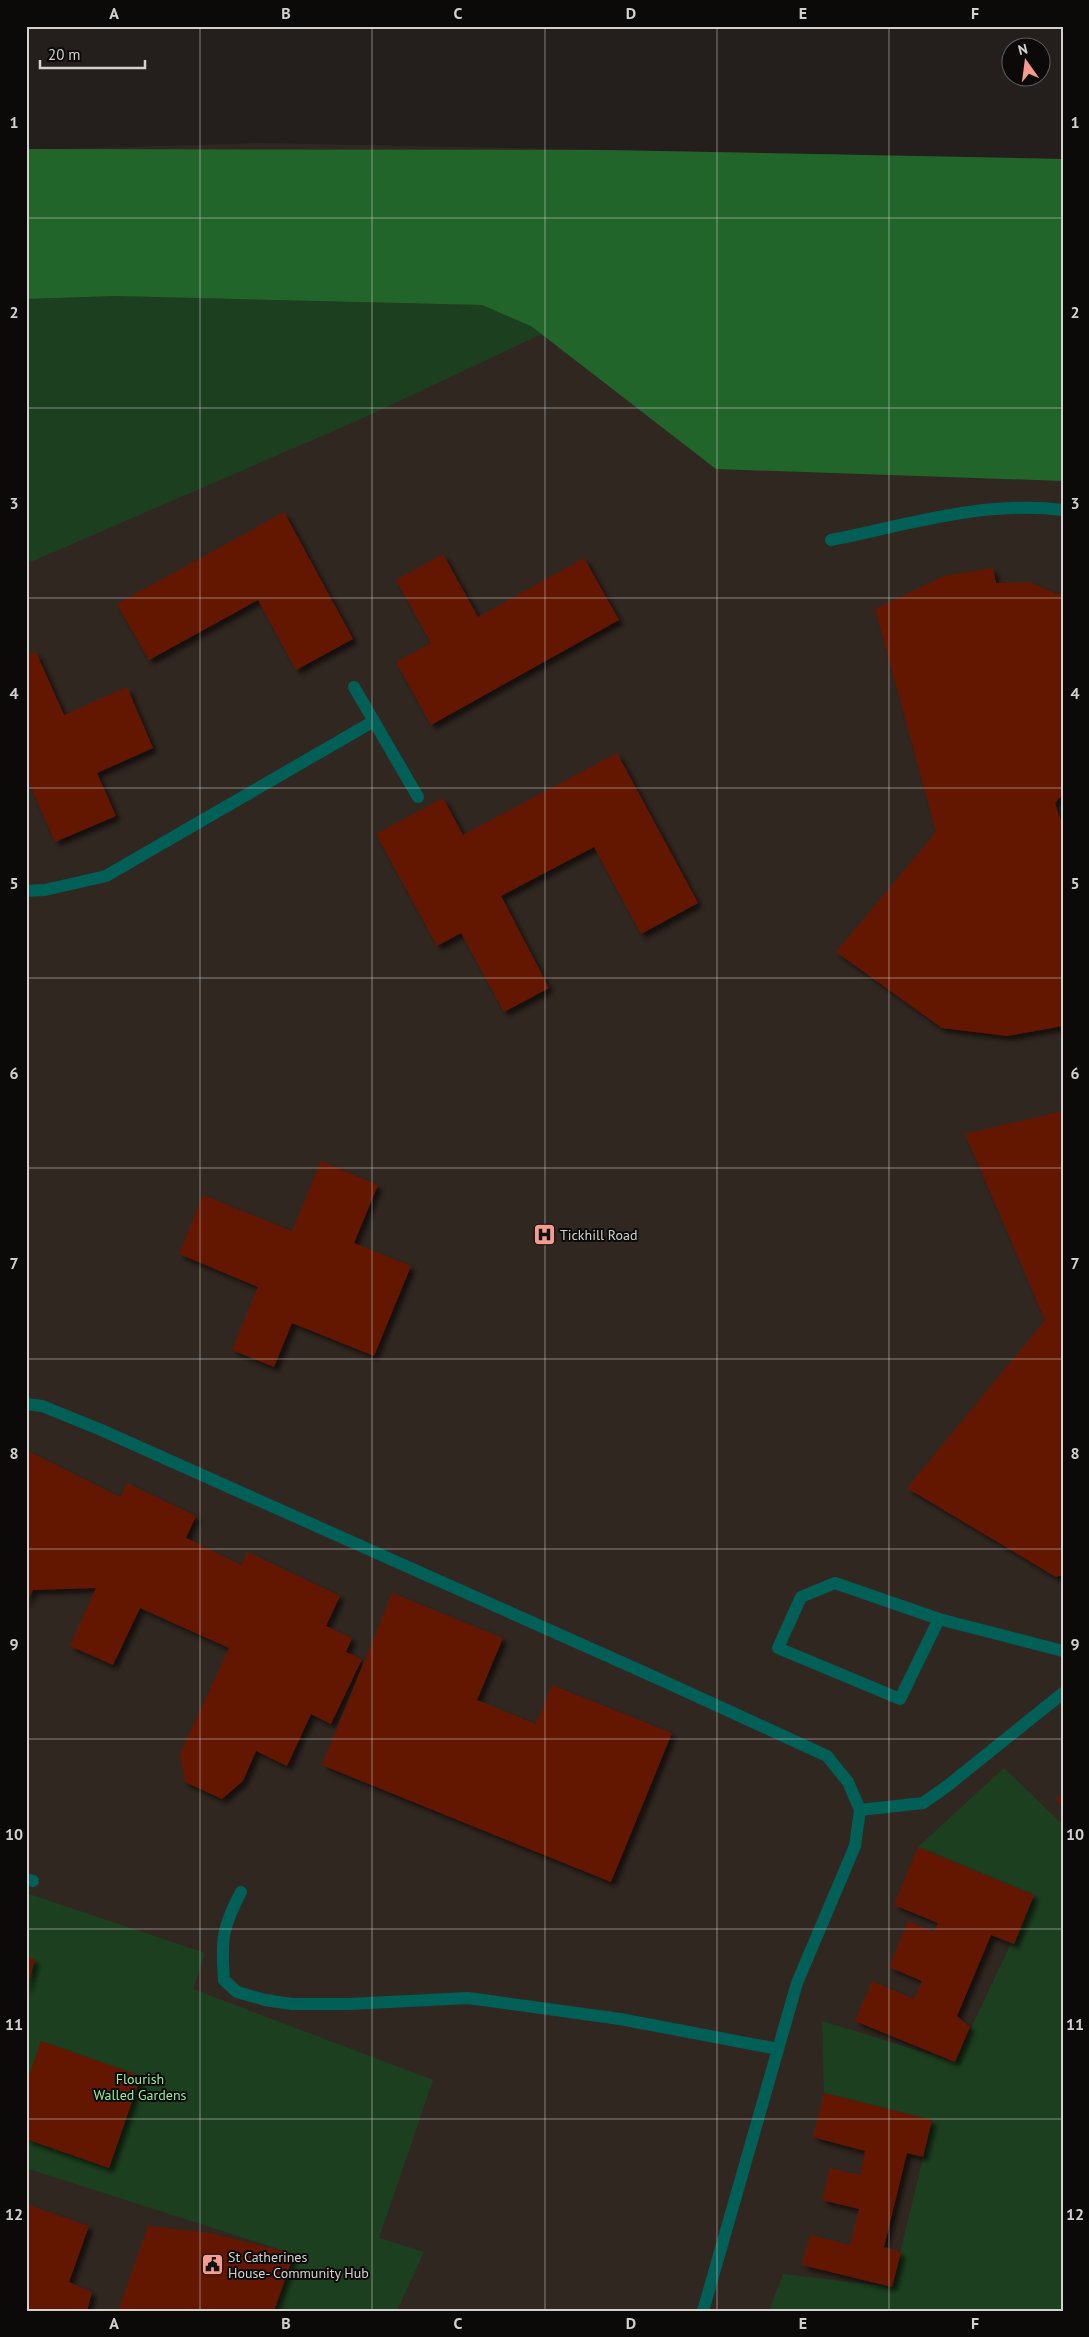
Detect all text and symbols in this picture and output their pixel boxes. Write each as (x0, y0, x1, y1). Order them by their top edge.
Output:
text: A (109, 3, 119, 23)
text: B (281, 3, 291, 23)
text: C (454, 3, 463, 23)
text: D (626, 3, 636, 23)
text: E (799, 3, 807, 23)
text: F (971, 3, 979, 23)
scale bar (40, 38, 145, 70)
north arrow (1002, 38, 1052, 88)
text: N (1016, 40, 1029, 59)
text: 20 m (48, 45, 81, 64)
text: 1 (9, 112, 19, 132)
text: 1 (1070, 112, 1080, 132)
text: 2 (9, 302, 19, 322)
text: 2 (1070, 302, 1080, 322)
text: 3 (9, 493, 19, 513)
text: 3 (1070, 493, 1080, 513)
text: 4 (9, 683, 19, 703)
text: 4 (1070, 683, 1080, 703)
text: 5 (9, 873, 19, 893)
text: 5 (1070, 873, 1080, 893)
text: 6 (9, 1063, 19, 1083)
text: 6 (1070, 1063, 1080, 1083)
hospital icon: Tickhill Road (532, 1223, 556, 1247)
place label: Tickhill Road (560, 1226, 638, 1244)
text: 7 (9, 1253, 19, 1273)
text: 7 (1070, 1253, 1080, 1273)
text: 8 (9, 1443, 19, 1463)
text: 8 (1070, 1443, 1080, 1463)
text: 9 (9, 1634, 19, 1654)
text: 9 (1070, 1634, 1080, 1654)
text: 10 (5, 1824, 23, 1844)
text: 10 (1066, 1824, 1084, 1844)
text: 11 (5, 2014, 23, 2034)
text: 11 (1066, 2014, 1084, 2034)
park label: Flourish Walled Gardens (94, 2070, 187, 2104)
text: 12 (5, 2204, 23, 2224)
text: 12 (1066, 2204, 1084, 2224)
place label: St Catherines House- Community Hub (228, 2248, 369, 2282)
public building icon: St Catherines House- Community Hub (200, 2253, 224, 2277)
text: A (109, 2313, 119, 2333)
text: B (281, 2313, 291, 2333)
text: C (454, 2313, 463, 2333)
text: D (626, 2313, 636, 2333)
text: E (799, 2313, 807, 2333)
text: F (971, 2313, 979, 2333)

